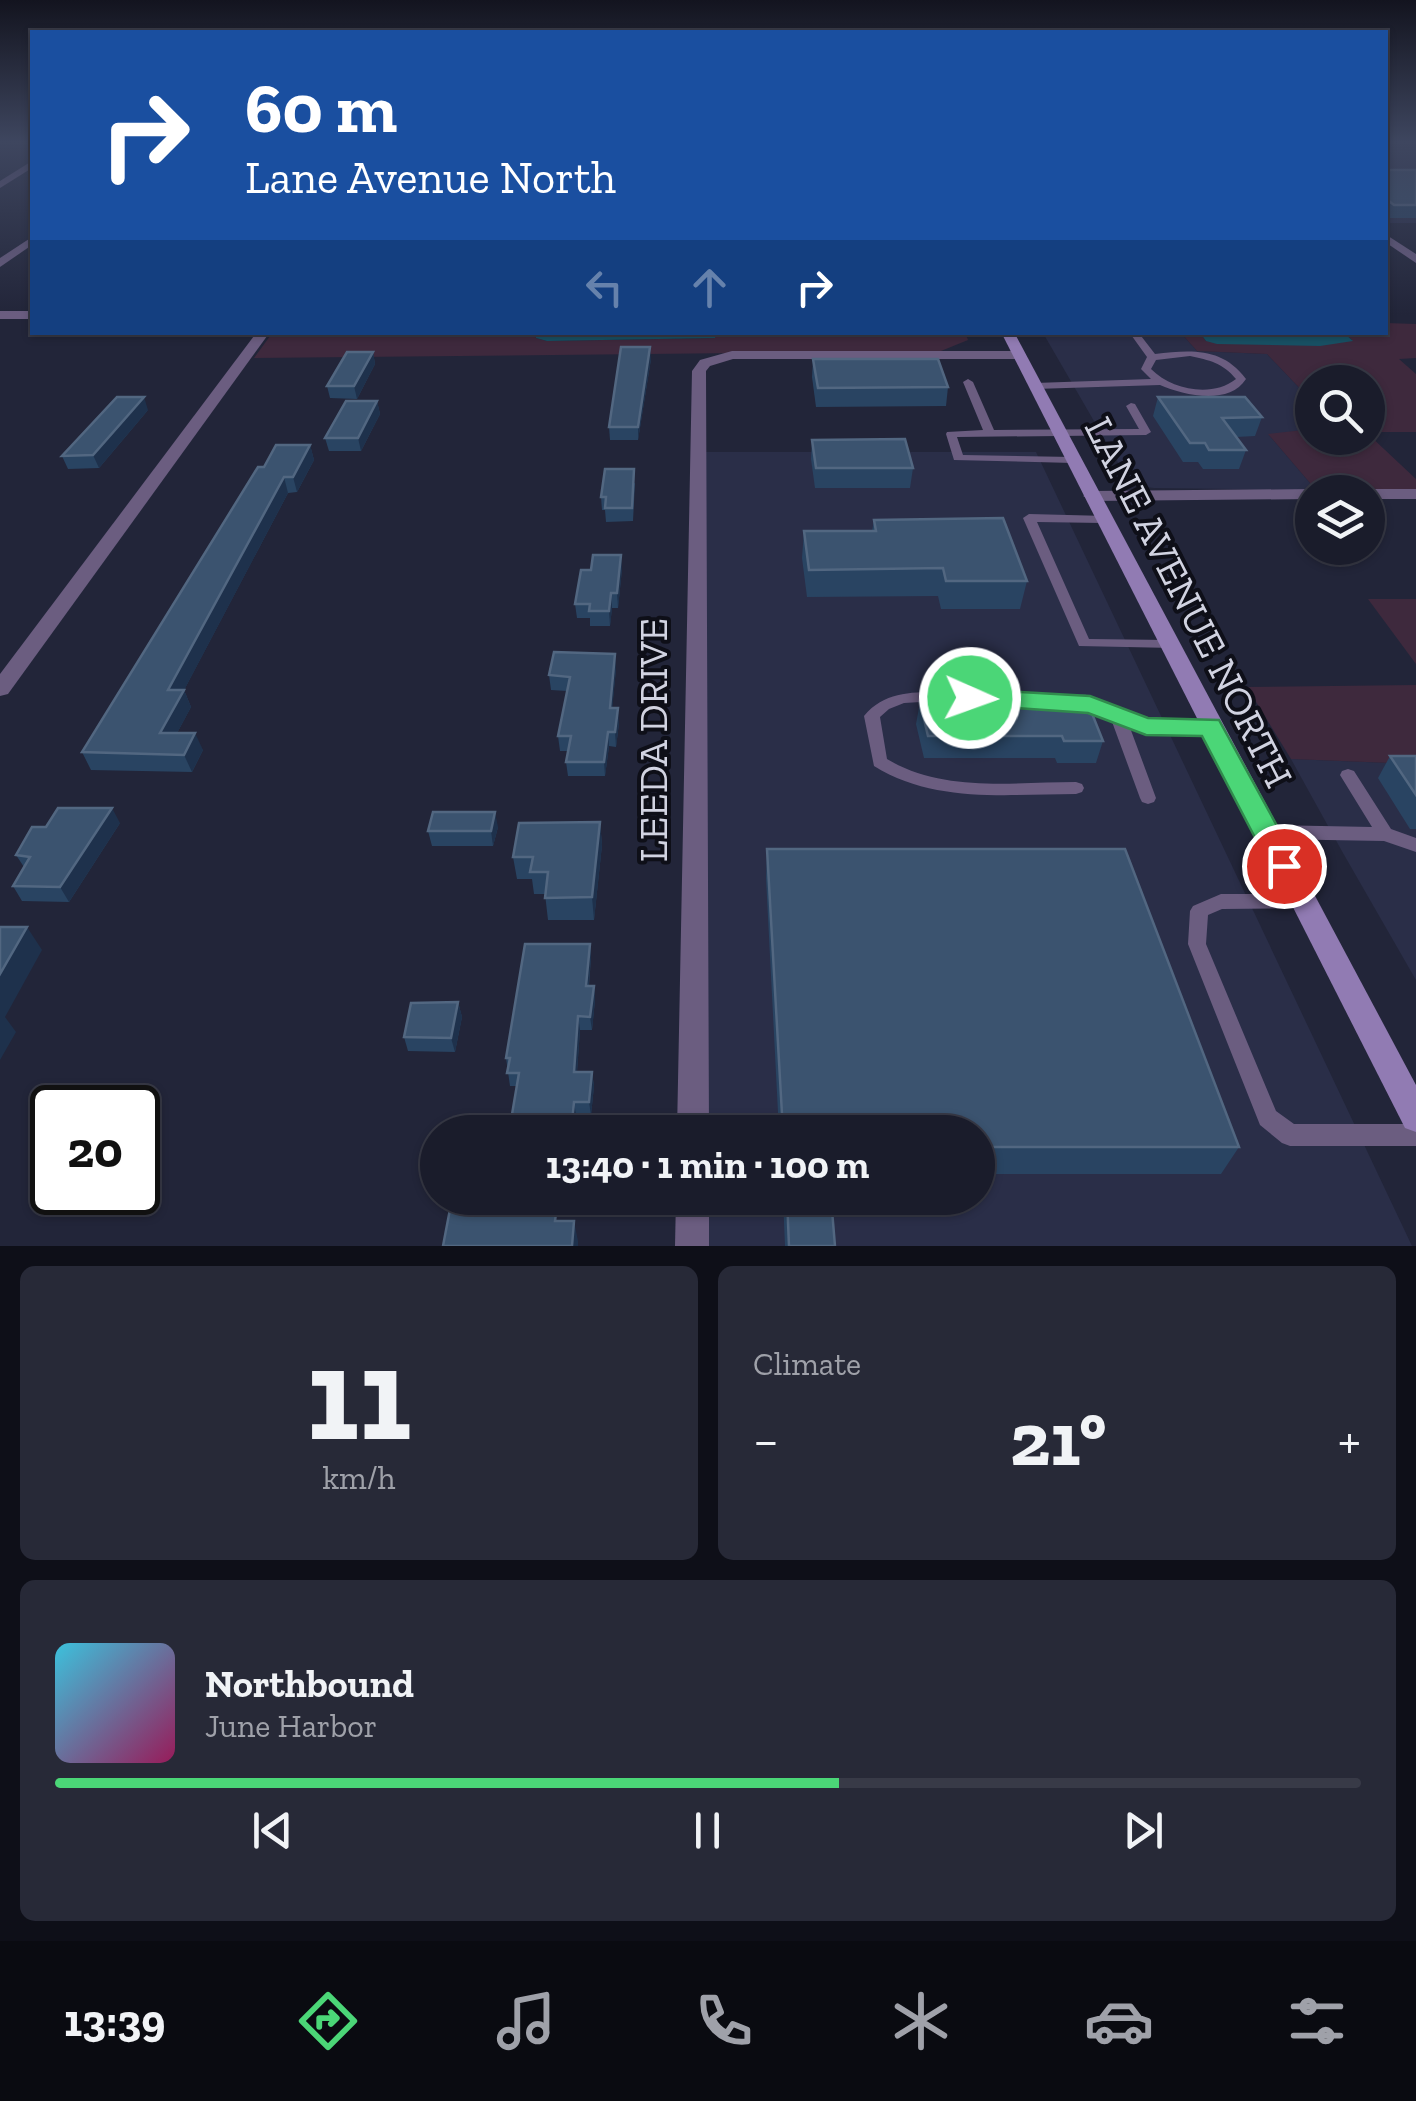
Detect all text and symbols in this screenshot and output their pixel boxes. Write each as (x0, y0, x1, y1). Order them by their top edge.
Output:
text: 60 m (245, 66, 397, 150)
icon: right (80, 70, 210, 200)
text: Lane Avenue North (245, 151, 616, 205)
icon: left (577, 260, 632, 315)
icon: ahead (682, 260, 737, 315)
icon: right (787, 260, 842, 315)
map controls (1295, 365, 1385, 565)
button: search (1295, 365, 1385, 455)
street label: LANE AVENUE NORTH (1075, 409, 1303, 795)
button: layers (1295, 475, 1385, 565)
street label: LEEDA DRIVE (629, 618, 677, 862)
position arrow (918, 646, 1022, 750)
pin (1242, 824, 1327, 909)
icon: arrive (1257, 839, 1312, 894)
speed limit sign: 20 (30, 1085, 160, 1215)
text: 13:40 · 1 min · 100 m (546, 1142, 869, 1188)
text: 11 (306, 1316, 412, 1472)
text: Climate (753, 1345, 861, 1383)
text: 21° (1010, 1394, 1106, 1484)
text: − (753, 1407, 779, 1473)
text: + (1338, 1407, 1361, 1473)
text: km/h (322, 1459, 396, 1497)
text: Northbound (205, 1661, 414, 1707)
text: June Harbor (205, 1707, 377, 1745)
icon: previous (245, 1803, 300, 1858)
icon: pause (680, 1803, 735, 1858)
icon: next (1116, 1803, 1171, 1858)
icon: directions (293, 1986, 363, 2056)
icon: music (491, 1986, 561, 2056)
icon: phone (689, 1986, 759, 2056)
icon: climate (886, 1986, 956, 2056)
icon: car (1084, 1986, 1154, 2056)
icon: filters (1282, 1986, 1352, 2056)
text: 13:39 (64, 1994, 165, 2048)

